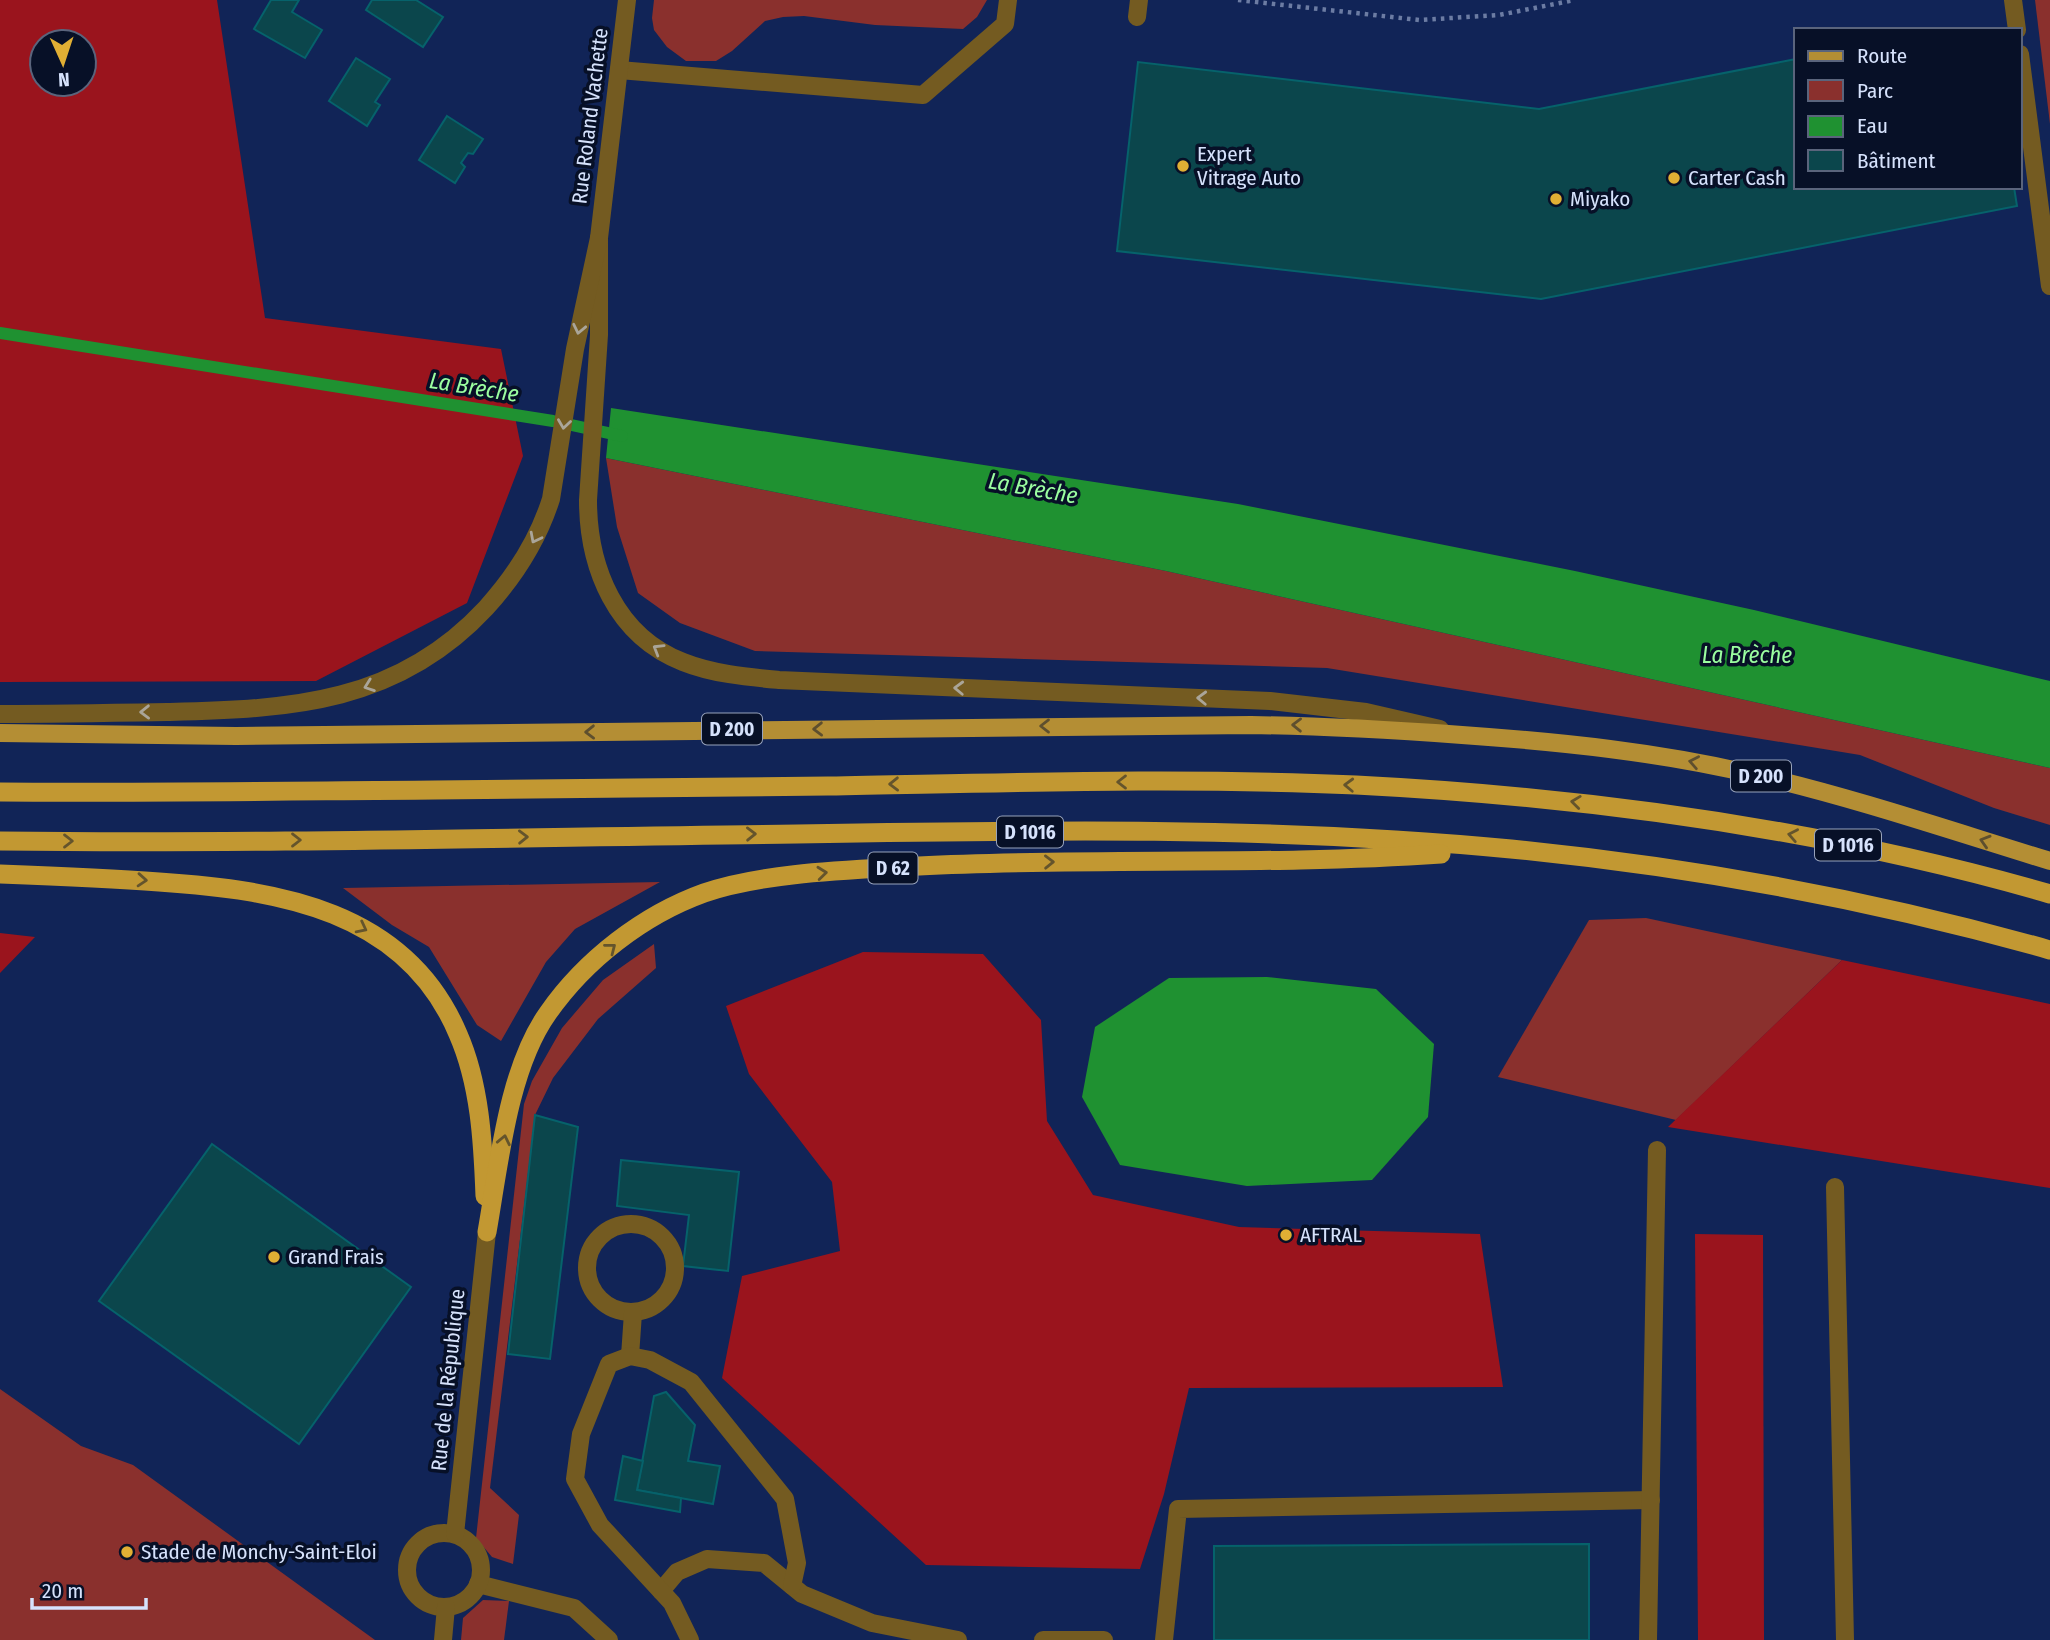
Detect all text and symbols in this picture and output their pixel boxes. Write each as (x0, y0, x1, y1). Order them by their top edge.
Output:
street label: Rue Roland Vachette (566, 26, 614, 206)
north arrow (28, 28, 98, 98)
legend (1794, 28, 2022, 189)
text: Route (1857, 43, 1907, 69)
text: N (58, 68, 70, 91)
text: Parc (1857, 78, 1893, 104)
text: Eau (1857, 113, 1888, 139)
place label: Expert Vitrage Auto (1197, 141, 1301, 191)
text: Bâtiment (1857, 148, 1936, 174)
marker: Expert Vitrage Auto (1175, 158, 1191, 174)
place label: Carter Cash (1688, 165, 1786, 191)
marker: Carter Cash (1666, 170, 1682, 186)
place label: Miyako (1570, 186, 1630, 212)
marker: Miyako (1548, 191, 1564, 207)
one-way arrow (573, 322, 587, 334)
water label: La Brèche (427, 366, 521, 408)
one-way arrow (556, 418, 571, 430)
water label: La Brèche (986, 466, 1080, 510)
one-way arrow (530, 531, 543, 543)
water label: La Brèche (1702, 641, 1792, 669)
one-way arrow (652, 644, 665, 657)
one-way arrow (364, 678, 376, 692)
one-way arrow (954, 680, 965, 695)
one-way arrow (1196, 691, 1207, 706)
one-way arrow (139, 705, 150, 720)
road number: D 200 (702, 714, 762, 744)
one-way arrow (1039, 718, 1050, 734)
one-way arrow (1291, 718, 1302, 733)
one-way arrow (812, 721, 823, 736)
one-way arrow (584, 724, 595, 740)
one-way arrow (1688, 756, 1700, 771)
road number: D 200 (1731, 761, 1791, 792)
one-way arrow (1116, 774, 1126, 790)
one-way arrow (888, 777, 899, 792)
one-way arrow (1343, 778, 1354, 793)
one-way arrow (1570, 795, 1582, 810)
road number: D 1016 (997, 817, 1063, 848)
one-way arrow (746, 826, 756, 842)
one-way arrow (1787, 828, 1799, 843)
one-way arrow (518, 830, 529, 845)
road number: D 1016 (1815, 830, 1881, 860)
one-way arrow (291, 832, 301, 848)
one-way arrow (63, 833, 74, 849)
one-way arrow (1979, 834, 1991, 849)
road number: D 62 (868, 852, 917, 884)
one-way arrow (1044, 854, 1054, 870)
one-way arrow (816, 866, 827, 881)
one-way arrow (136, 873, 147, 888)
one-way arrow (355, 919, 367, 933)
one-way arrow (603, 943, 616, 956)
one-way arrow (495, 1134, 510, 1146)
place label: AFTRAL (1300, 1222, 1362, 1248)
marker: AFTRAL (1278, 1227, 1294, 1243)
place label: Grand Frais (288, 1244, 384, 1270)
marker: Grand Frais (266, 1249, 282, 1265)
street label: Rue de la République (425, 1288, 471, 1472)
place label: Stade de Monchy-Saint-Eloi (141, 1539, 377, 1565)
marker: Stade de Monchy-Saint-Eloi (119, 1544, 135, 1560)
scale bar (32, 1566, 145, 1610)
text: 20 m (42, 1578, 83, 1604)

